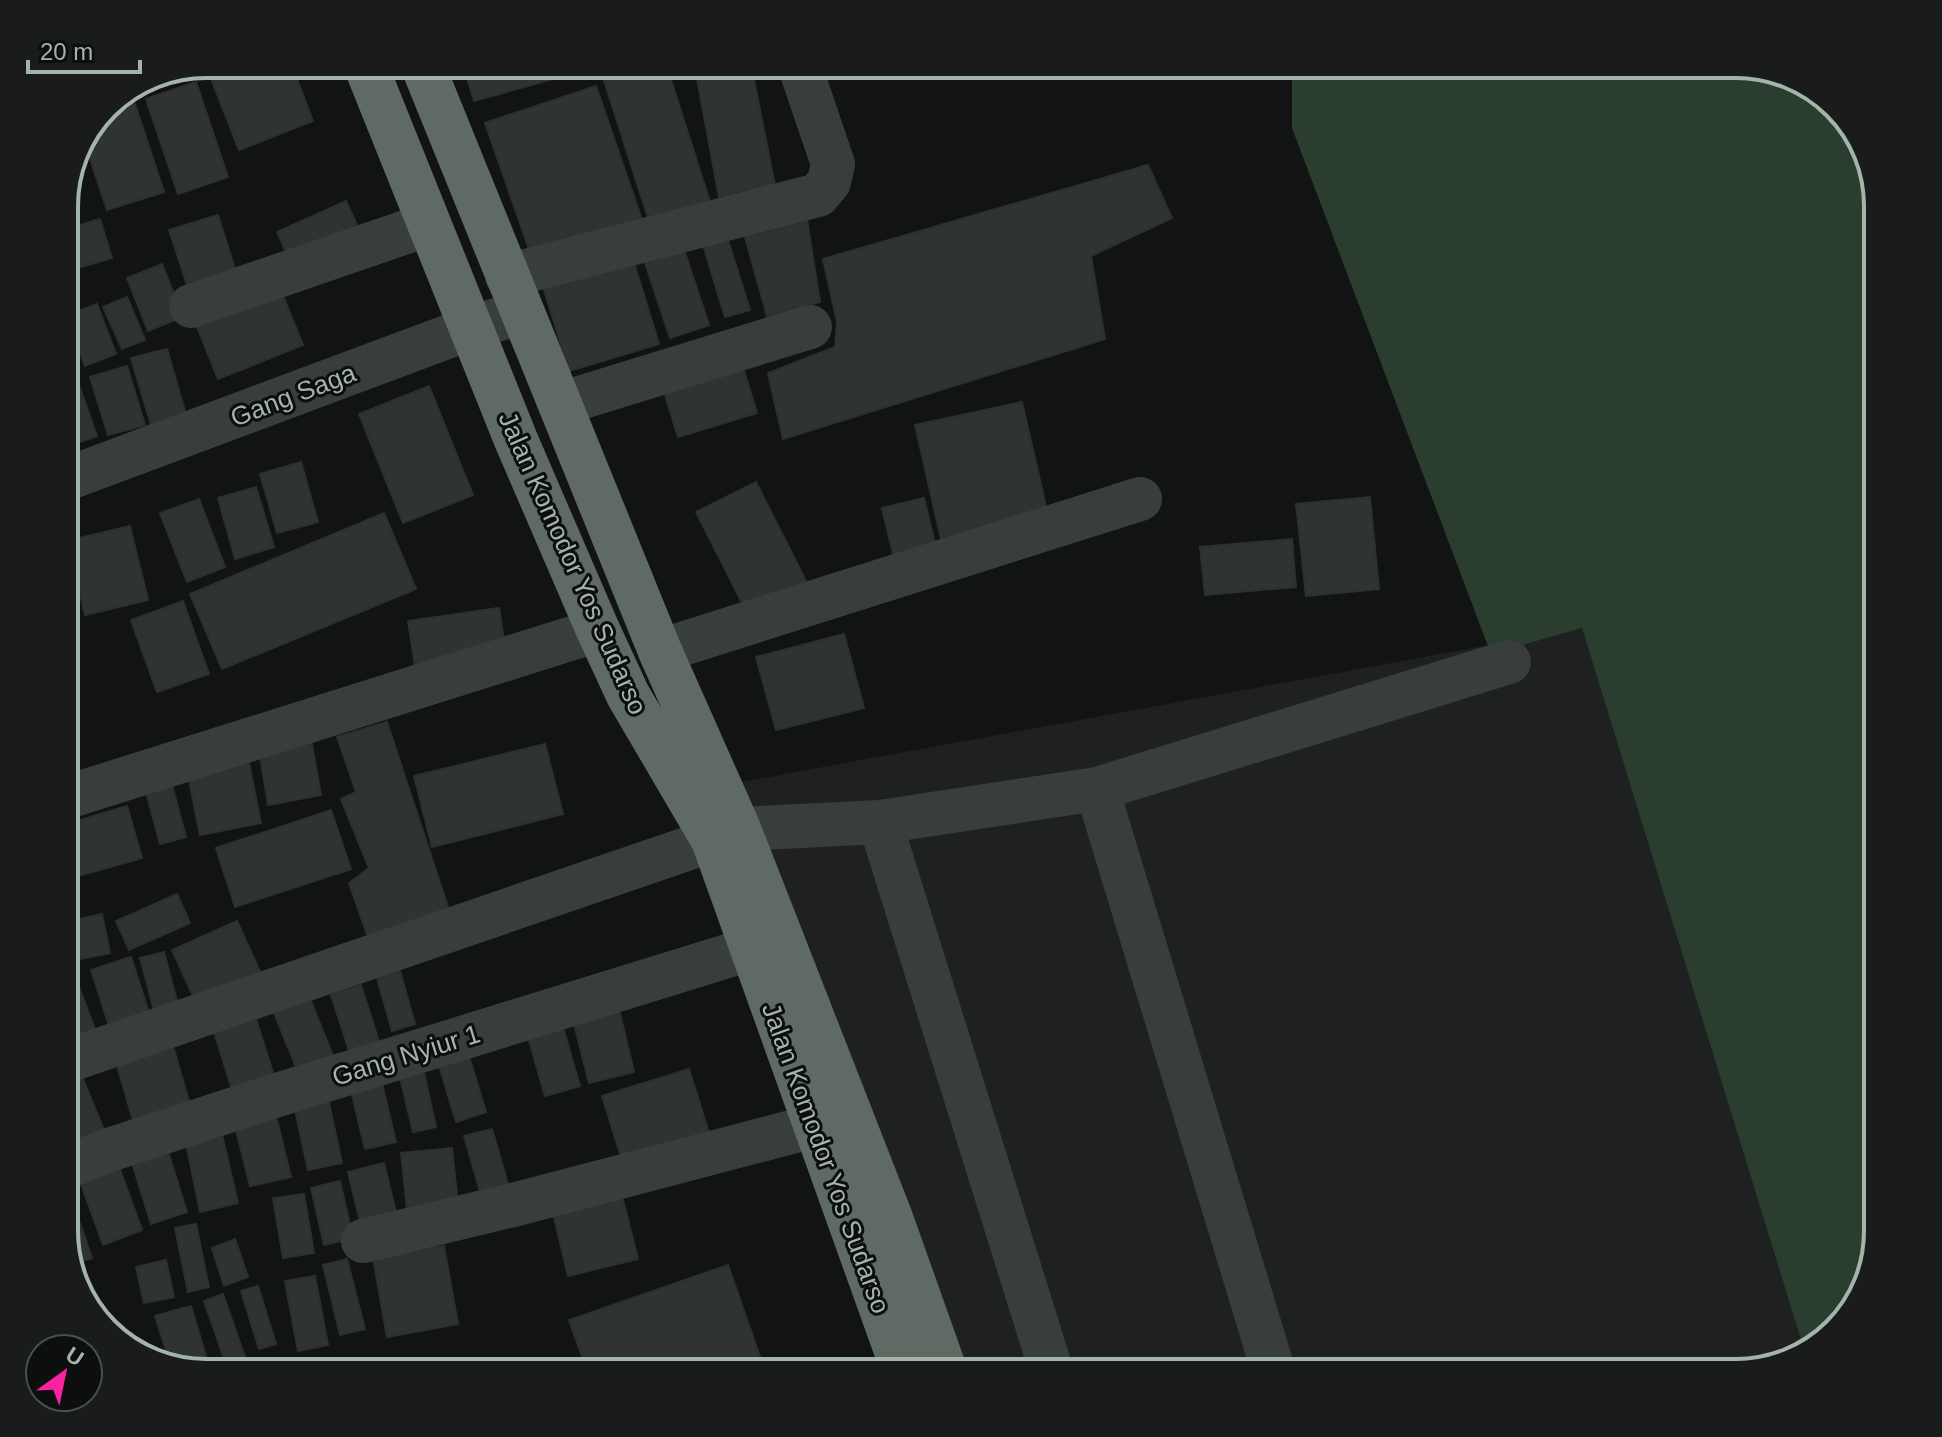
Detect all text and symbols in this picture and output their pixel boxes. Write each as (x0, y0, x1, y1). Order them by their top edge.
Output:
scale bar (28, 24, 140, 74)
text: 20 m (40, 38, 93, 65)
street label: Gang Saga (226, 357, 360, 433)
street label: Jalan Komodor Yos Sudarso (493, 407, 653, 719)
street label: Jalan Komodor Yos Sudarso (756, 999, 896, 1317)
street label: Gang Nyiur 1 (328, 1018, 484, 1092)
north arrow (24, 1333, 104, 1413)
text: U (61, 1342, 88, 1371)

